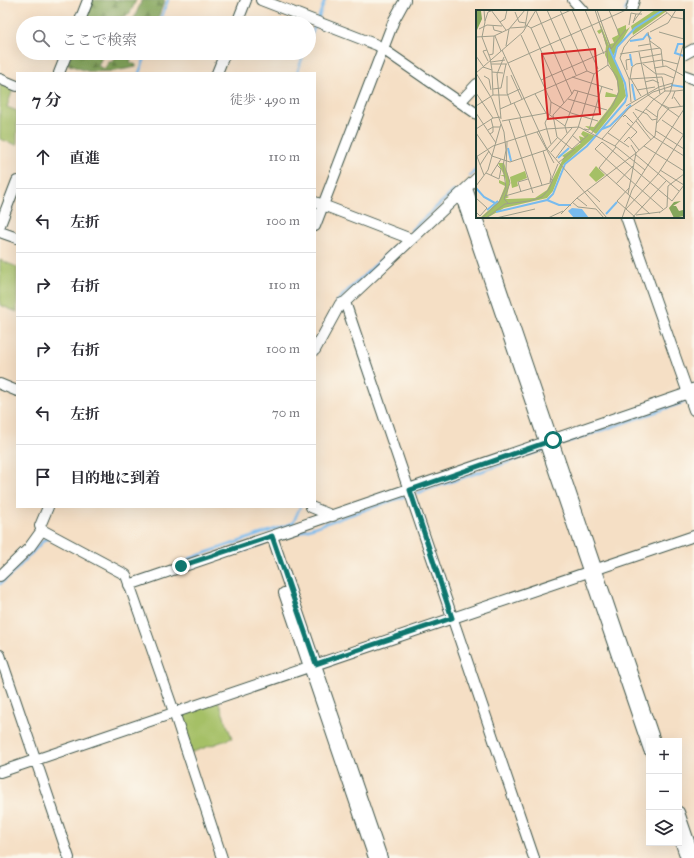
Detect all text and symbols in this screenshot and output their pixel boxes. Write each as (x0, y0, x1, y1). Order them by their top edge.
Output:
inset map (476, 10, 684, 218)
search box (16, 16, 316, 60)
icon: search (30, 27, 52, 49)
text: ここで検索 (62, 31, 137, 49)
text: 7 分 (32, 90, 62, 111)
text: 徒歩 · 490 m (230, 92, 300, 108)
icon: ahead (32, 146, 54, 168)
text: 直進 (70, 149, 100, 167)
text: 110 m (268, 149, 300, 165)
icon: left (32, 210, 54, 232)
text: 左折 (70, 213, 100, 231)
text: 100 m (266, 213, 300, 229)
icon: right (32, 274, 54, 296)
text: 右折 (70, 277, 100, 295)
text: 110 m (268, 277, 300, 293)
icon: right (32, 338, 54, 360)
text: 右折 (70, 341, 100, 359)
text: 100 m (266, 341, 300, 357)
icon: left (32, 402, 54, 424)
text: 左折 (70, 405, 100, 423)
text: 70 m (272, 405, 300, 421)
route start (544, 431, 562, 449)
icon: arrive (32, 466, 54, 488)
text: 目的地に到着 (70, 469, 160, 487)
route end (172, 557, 190, 575)
map controls (646, 738, 682, 846)
button: + (646, 738, 682, 774)
button: − (646, 774, 682, 810)
button: layers (646, 810, 682, 846)

